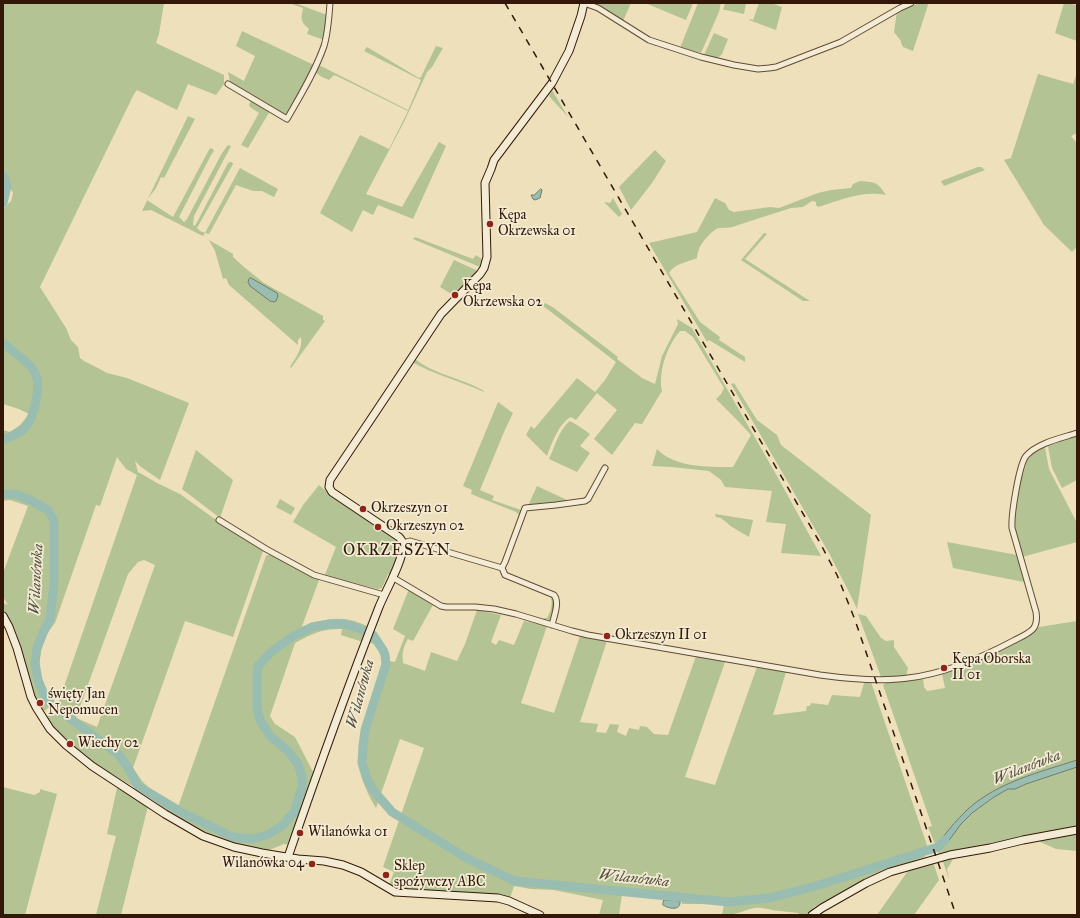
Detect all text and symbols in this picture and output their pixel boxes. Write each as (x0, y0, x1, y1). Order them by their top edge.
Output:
place label: Kępa Okrzewska 01 (498, 208, 576, 240)
marker: Kępa Okrzewska 01 (485, 219, 495, 229)
place label: Kępa Okrzewska 02 (463, 279, 542, 312)
marker: Kępa Okrzewska 02 (450, 290, 460, 300)
place label: Okrzeszyn 01 (371, 501, 448, 517)
marker: Okrzeszyn 01 (358, 504, 368, 514)
place label: Okrzeszyn 02 (386, 519, 464, 535)
marker: Okrzeszyn 02 (373, 522, 383, 532)
district label: OKRZESZYN (343, 541, 451, 561)
water label: Wilanówka (26, 543, 48, 615)
place label: Okrzeszyn II 01 (615, 628, 707, 644)
marker: Okrzeszyn II 01 (602, 631, 612, 641)
place label: Kępa Oborska II 01 (952, 652, 1031, 684)
water label: Wilanówka (343, 658, 379, 730)
marker: Kępa Oborska II 01 (939, 663, 949, 673)
place label: święty Jan Nepomucen (48, 687, 118, 720)
marker: święty Jan Nepomucen (35, 698, 45, 708)
place label: Wiechy 02 (78, 736, 139, 752)
marker: Wiechy 02 (65, 739, 75, 749)
water label: Wilanówka (991, 747, 1063, 789)
place label: Wilanówka 01 (308, 825, 388, 841)
marker: Wilanówka 01 (295, 828, 305, 838)
place label: Wilanówka 04 (222, 856, 304, 872)
marker: Wilanówka 04 (307, 859, 317, 869)
place label: Sklep spożywczy ABC (394, 859, 485, 892)
water label: Wilanówka (598, 866, 670, 892)
marker: Sklep spożywczy ABC (381, 870, 391, 880)

